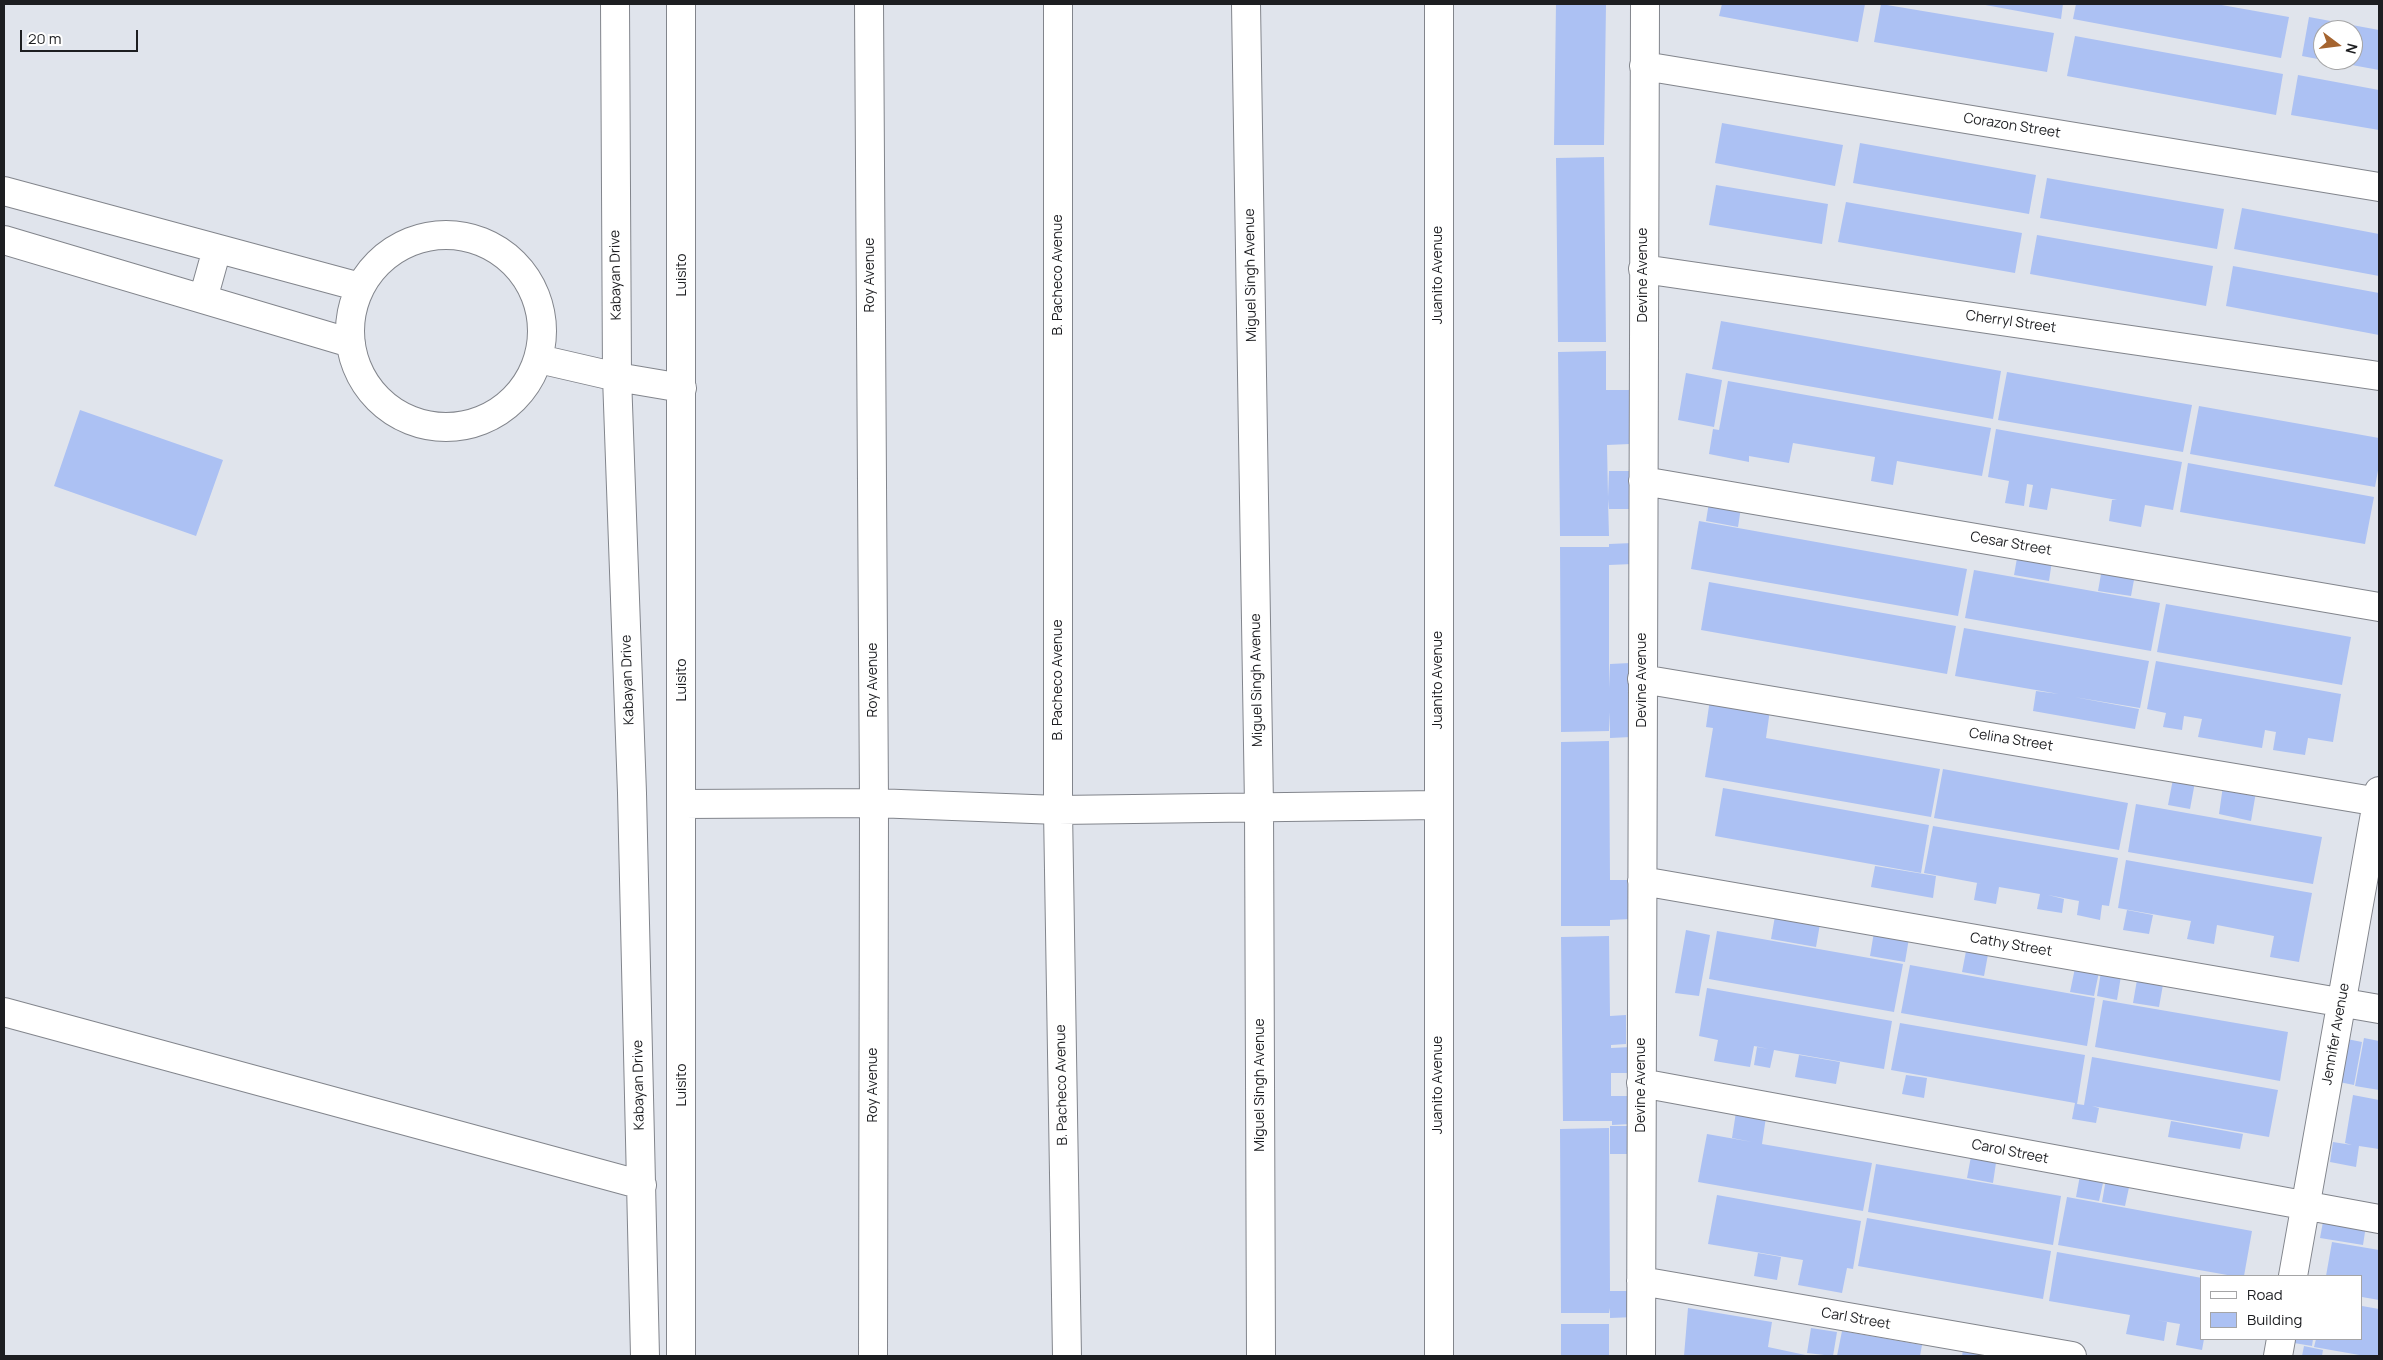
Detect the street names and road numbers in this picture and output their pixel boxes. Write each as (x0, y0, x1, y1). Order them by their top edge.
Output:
street label: Corazon Street (1962, 110, 2062, 142)
street label: Miguel Singh Avenue (1241, 208, 1261, 342)
street label: B. Pacheco Avenue (1050, 214, 1066, 336)
street label: Juanito Avenue (1430, 226, 1446, 324)
street label: Devine Avenue (1635, 228, 1651, 322)
street label: Kabayan Drive (607, 230, 625, 320)
street label: Roy Avenue (862, 238, 878, 312)
street label: Luisito (674, 254, 690, 296)
street label: Cherryl Street (1965, 307, 2057, 337)
street label: Cesar Street (1969, 529, 2053, 559)
street label: Miguel Singh Avenue (1247, 613, 1267, 747)
street label: B. Pacheco Avenue (1050, 619, 1066, 741)
street label: Juanito Avenue (1430, 631, 1446, 729)
street label: Devine Avenue (1634, 633, 1650, 727)
street label: Kabayan Drive (618, 635, 638, 725)
street label: Roy Avenue (865, 643, 881, 717)
street label: Luisito (674, 659, 690, 701)
street label: Celina Street (1968, 725, 2054, 755)
street label: Cathy Street (1969, 930, 2053, 960)
street label: Jennifer Avenue (2319, 982, 2353, 1086)
street label: Miguel Singh Avenue (1252, 1018, 1268, 1152)
street label: B. Pacheco Avenue (1053, 1024, 1071, 1146)
street label: Juanito Avenue (1430, 1036, 1446, 1134)
street label: Devine Avenue (1633, 1038, 1649, 1132)
street label: Kabayan Drive (630, 1040, 648, 1130)
street label: Roy Avenue (865, 1048, 881, 1122)
street label: Luisito (674, 1064, 690, 1106)
street label: Carol Street (1970, 1136, 2050, 1168)
street label: Carl Street (1820, 1305, 1892, 1333)

